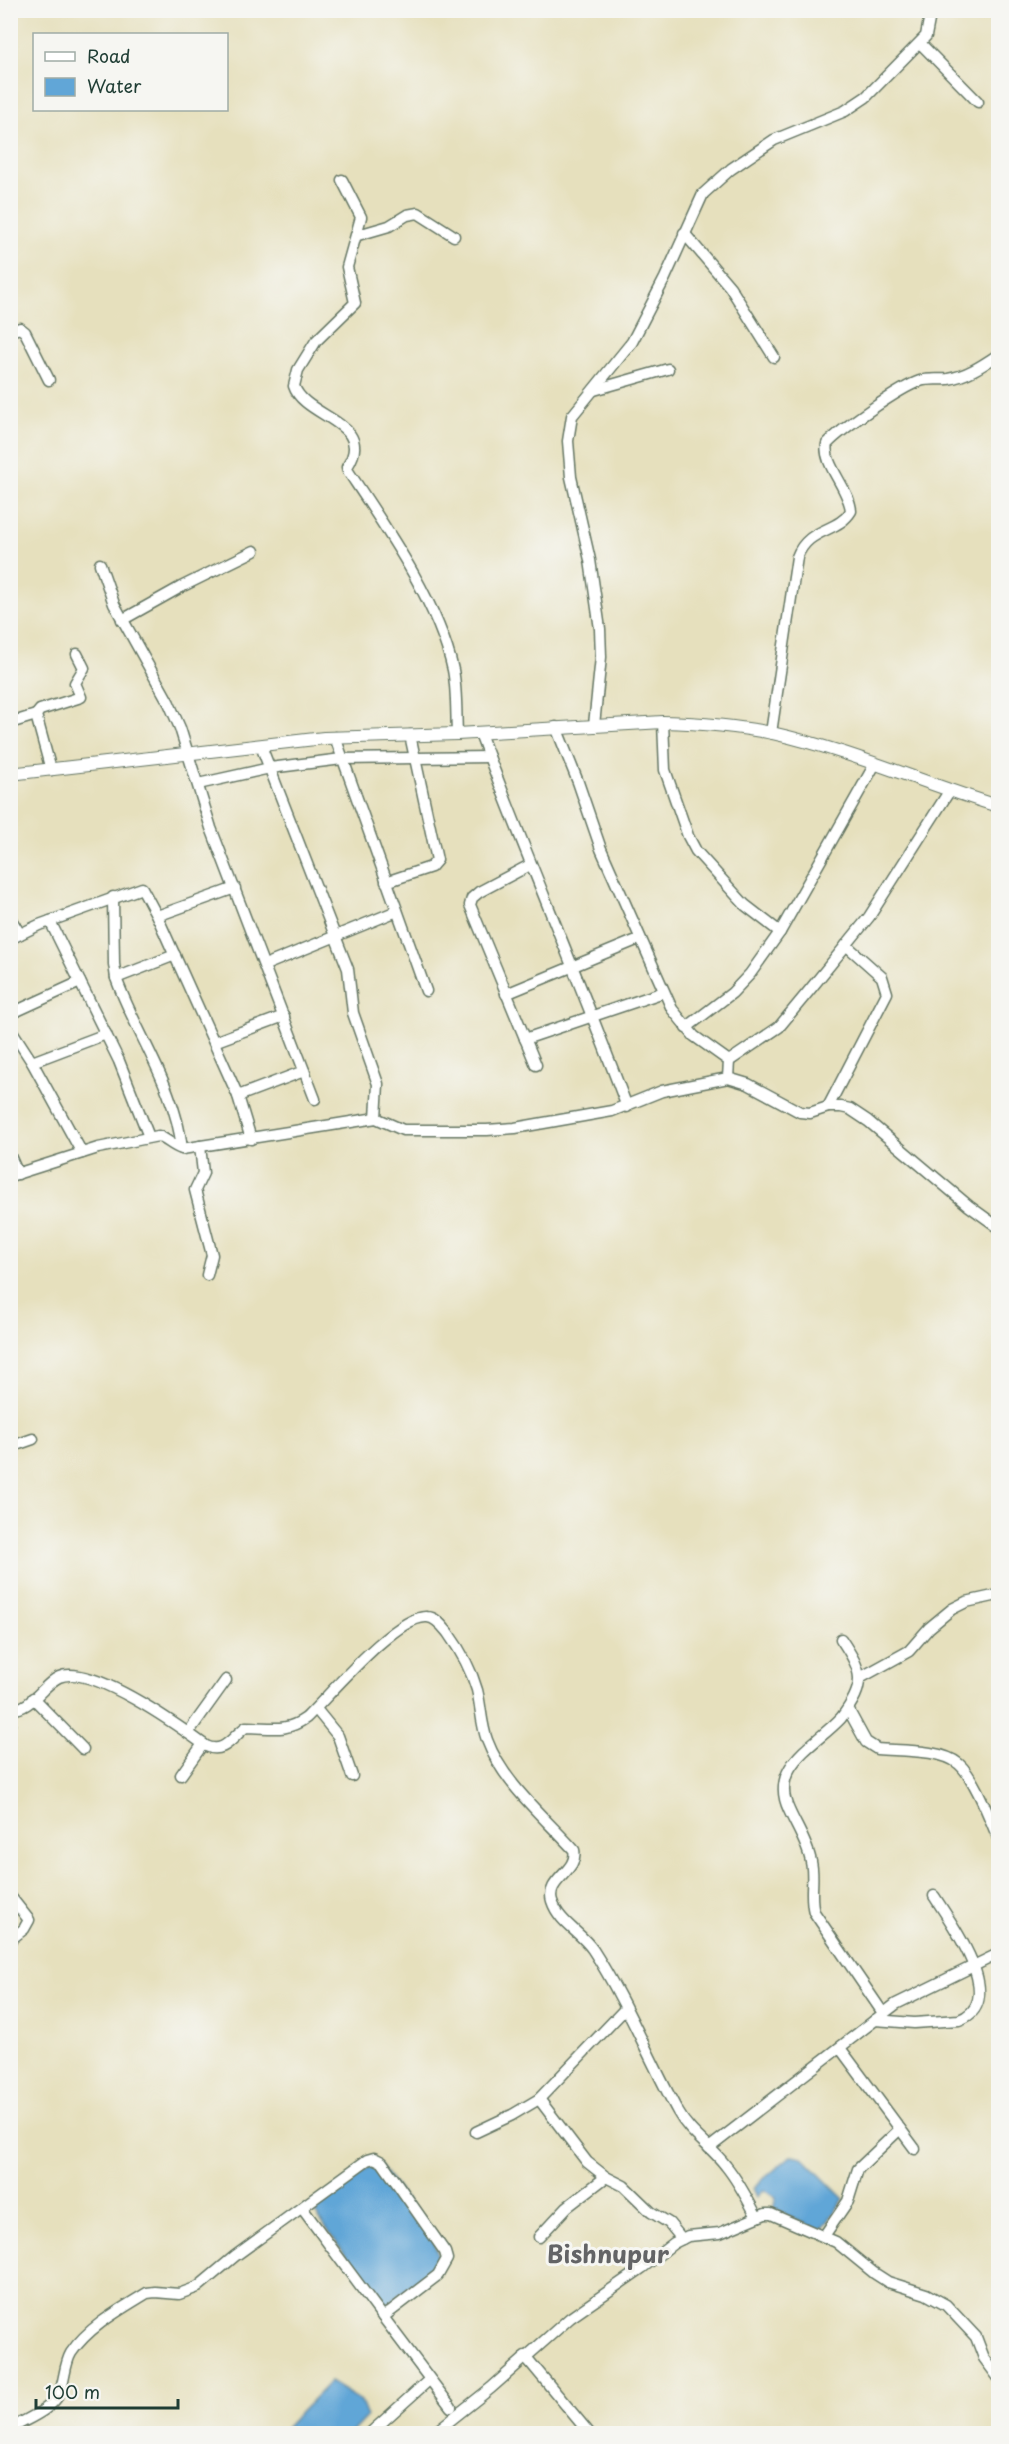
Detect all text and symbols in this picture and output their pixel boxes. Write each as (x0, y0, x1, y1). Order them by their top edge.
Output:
legend (33, 33, 228, 111)
text: Road (87, 42, 131, 69)
text: Water (87, 72, 142, 99)
district label: Bishnupur (547, 2235, 670, 2271)
scale bar (36, 2372, 178, 2410)
text: 100 m (45, 2378, 100, 2405)

